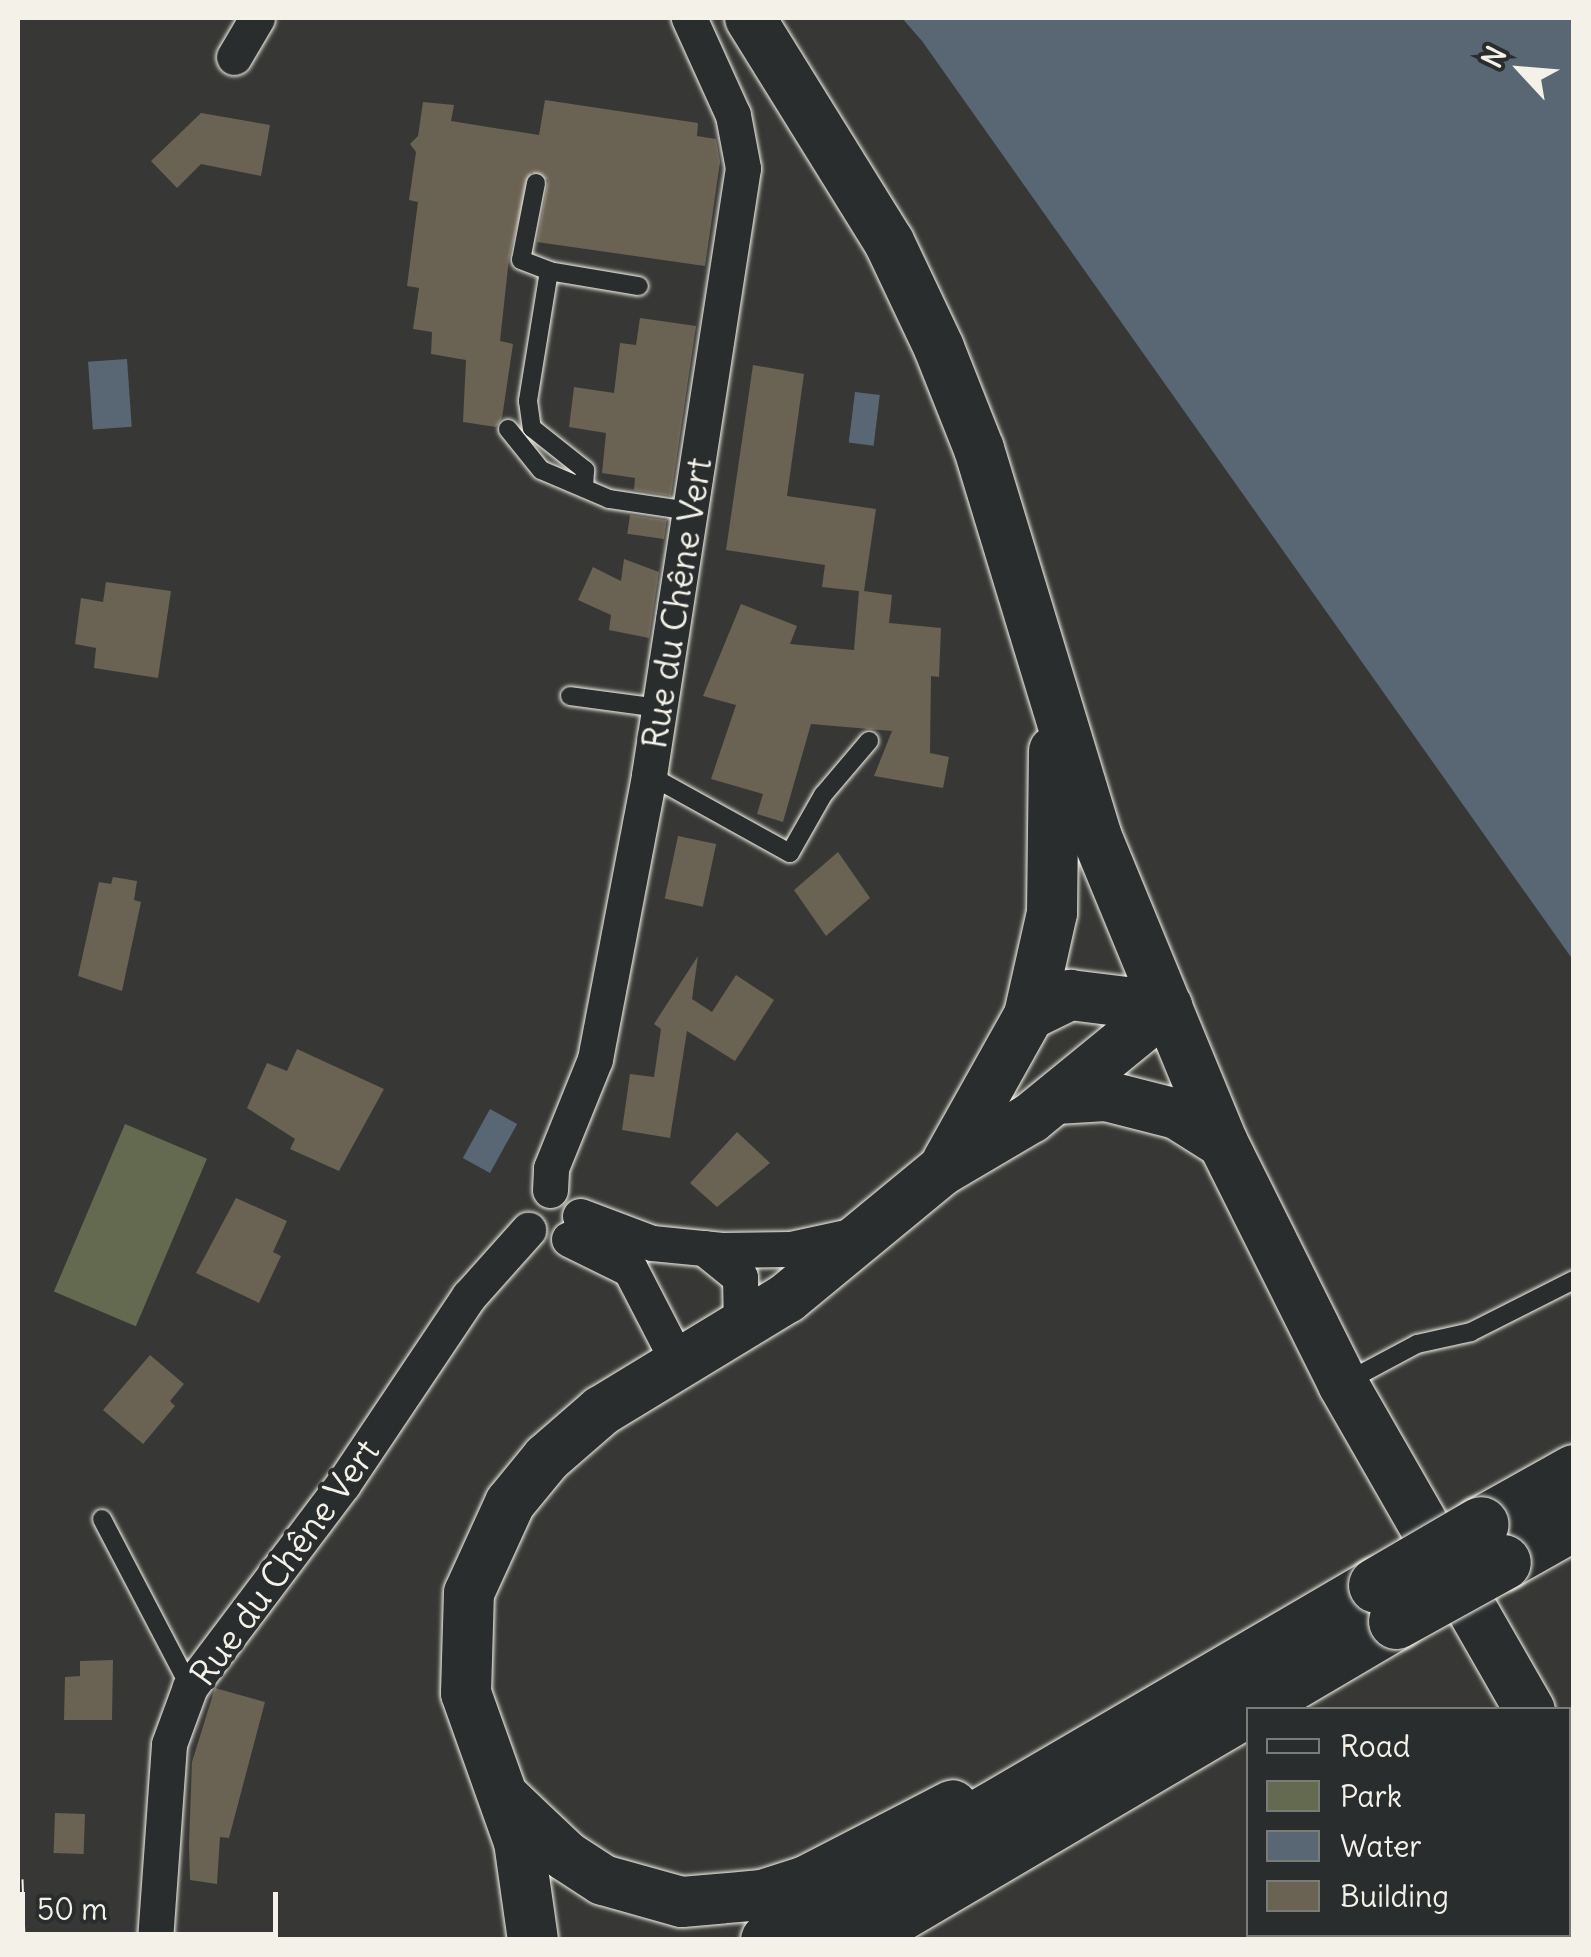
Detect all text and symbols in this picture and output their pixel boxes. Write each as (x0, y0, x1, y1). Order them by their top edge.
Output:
north arrow (1471, 20, 1571, 120)
text: N (1474, 40, 1514, 73)
street label: Rue du Chêne Vert (632, 455, 720, 751)
street label: Rue du Chêne Vert (181, 1431, 387, 1693)
legend (1246, 1707, 1571, 1937)
text: Road (1340, 1727, 1410, 1765)
text: Park (1340, 1777, 1402, 1815)
text: Water (1340, 1827, 1422, 1865)
scale bar (25, 1872, 282, 1934)
text: Building (1340, 1877, 1449, 1915)
text: 50 m (37, 1890, 107, 1928)

